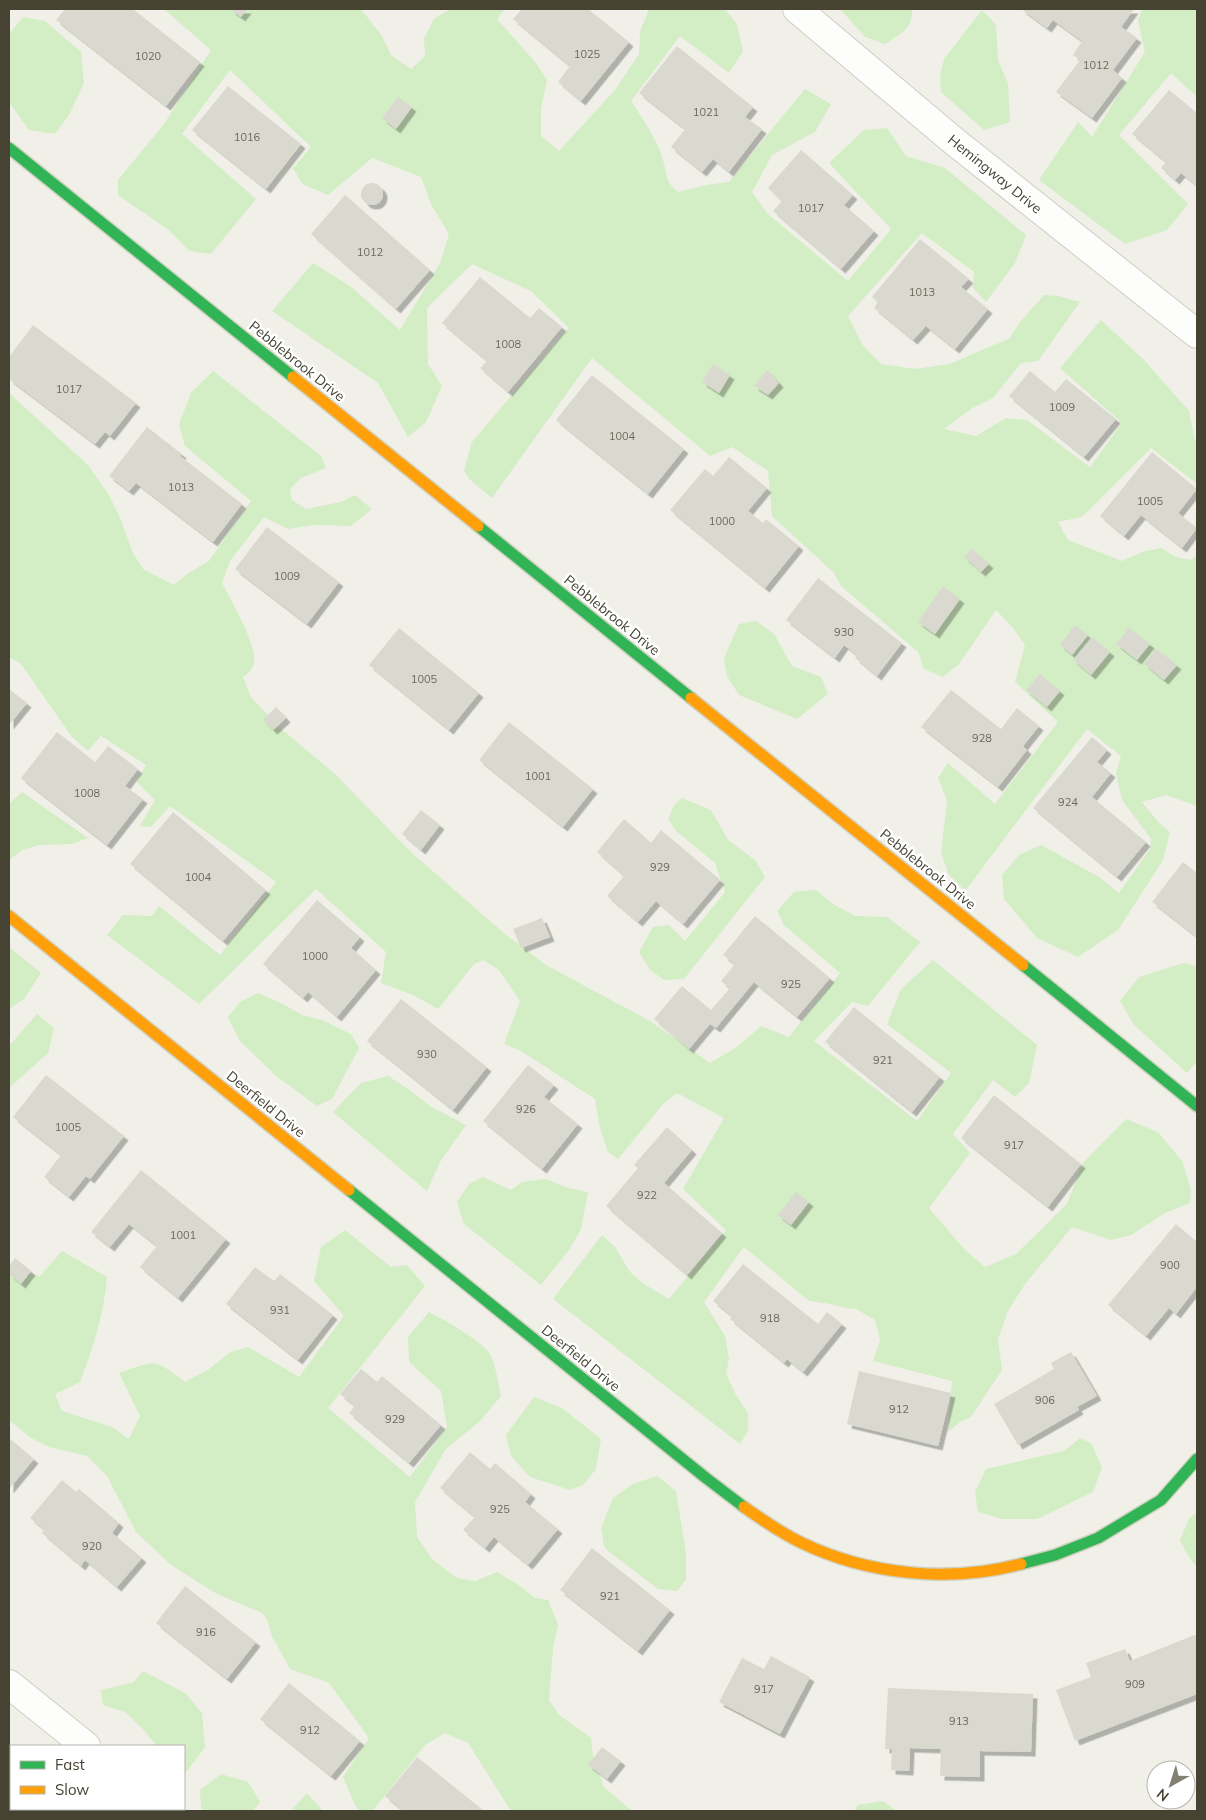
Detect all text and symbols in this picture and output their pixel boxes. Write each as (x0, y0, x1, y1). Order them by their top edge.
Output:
house number: 1025 (574, 47, 601, 61)
house number: 1020 (135, 49, 162, 63)
house number: 1012 (1083, 58, 1110, 72)
house number: 1021 (693, 105, 719, 119)
house number: 1016 (234, 130, 261, 144)
street label: Hemingway Drive (944, 131, 1046, 217)
house number: 1017 (798, 201, 824, 215)
house number: 1012 (357, 245, 384, 259)
house number: 1013 (909, 285, 935, 299)
street label: Pebblebrook Drive (245, 317, 349, 405)
house number: 1008 (495, 337, 522, 351)
house number: 1017 (56, 382, 82, 396)
house number: 1009 (1049, 400, 1075, 414)
house number: 1004 (609, 429, 636, 443)
house number: 1013 (168, 480, 194, 494)
house number: 1005 (1137, 494, 1164, 508)
house number: 1000 (709, 514, 736, 528)
house number: 1009 (274, 569, 300, 583)
street label: Pebblebrook Drive (560, 571, 664, 659)
house number: 930 (834, 625, 854, 639)
house number: 1005 (411, 672, 438, 686)
house number: 928 (972, 731, 992, 745)
house number: 1001 (525, 769, 551, 783)
house number: 1008 (74, 786, 101, 800)
house number: 924 (1058, 795, 1078, 809)
street label: Pebblebrook Drive (876, 825, 980, 913)
house number: 929 (650, 860, 670, 874)
house number: 1004 (185, 870, 212, 884)
house number: 1000 (302, 949, 329, 963)
house number: 925 (781, 977, 801, 991)
house number: 930 (417, 1047, 437, 1061)
house number: 921 (873, 1053, 893, 1067)
street label: Deerfield Drive (223, 1067, 309, 1141)
house number: 926 (516, 1102, 536, 1116)
house number: 1005 (55, 1120, 82, 1134)
house number: 917 (1004, 1138, 1024, 1152)
house number: 922 (637, 1188, 657, 1202)
house number: 1001 (170, 1228, 196, 1242)
house number: 900 (1160, 1258, 1180, 1272)
house number: 931 (270, 1303, 290, 1317)
house number: 918 (760, 1311, 780, 1325)
street label: Deerfield Drive (538, 1321, 624, 1395)
house number: 906 (1035, 1393, 1055, 1407)
house number: 912 (889, 1402, 909, 1416)
house number: 929 (385, 1412, 405, 1426)
house number: 925 (490, 1502, 510, 1516)
house number: 920 (82, 1539, 102, 1553)
house number: 921 (600, 1589, 620, 1603)
house number: 916 (196, 1625, 216, 1639)
house number: 909 (1125, 1677, 1145, 1691)
house number: 917 (754, 1682, 774, 1696)
house number: 913 (949, 1714, 969, 1728)
house number: 912 (300, 1723, 320, 1737)
legend (10, 1745, 185, 1810)
text: Fast (55, 1755, 85, 1774)
north arrow (1146, 1760, 1196, 1810)
text: Slow (55, 1780, 89, 1799)
text: N (1153, 1785, 1173, 1805)

